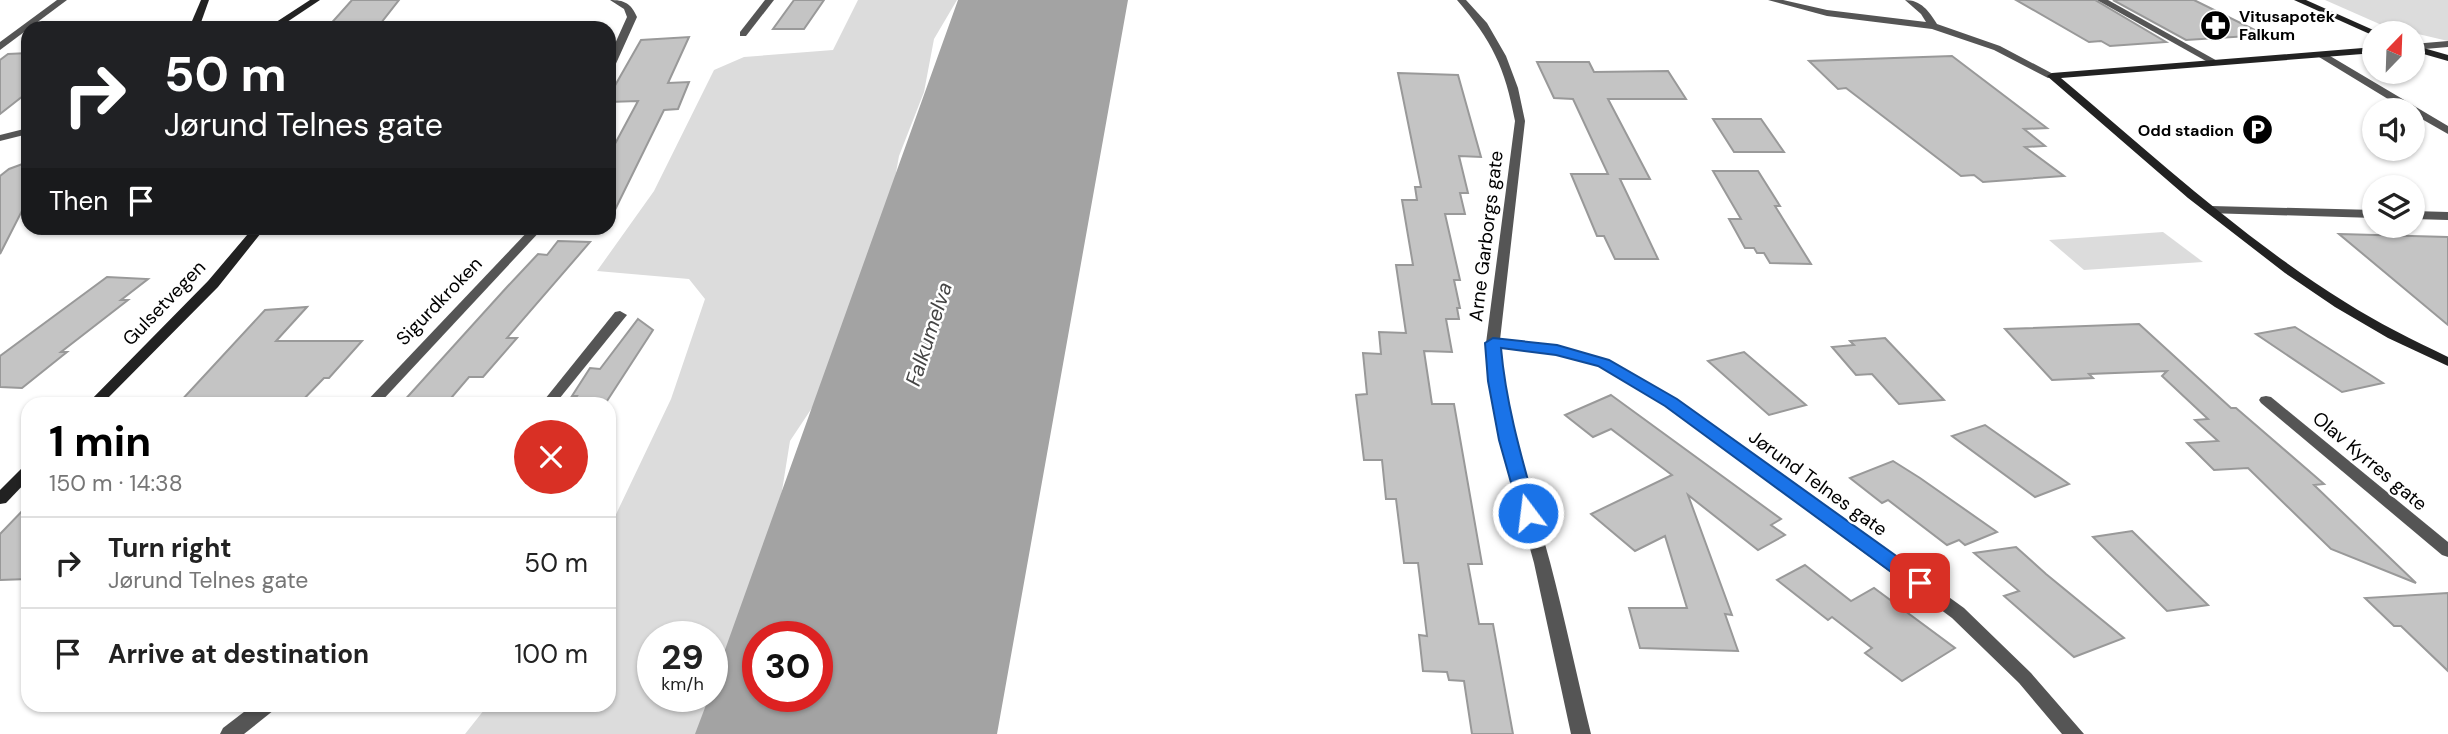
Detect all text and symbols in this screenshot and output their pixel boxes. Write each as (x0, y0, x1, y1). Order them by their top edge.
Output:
place label: Vitusapotek Falkum (2239, 6, 2336, 45)
pharmacy icon: Vitusapotek Falkum (2199, 8, 2233, 42)
north arrow (2362, 21, 2426, 84)
map controls (2362, 21, 2425, 238)
text: 50 m (164, 42, 287, 106)
icon: right (49, 49, 140, 140)
button: sound (2362, 98, 2425, 161)
text: Jørund Telnes gate (164, 104, 443, 146)
parking icon: Odd stadion (2240, 113, 2274, 147)
place label: Odd stadion (2138, 120, 2234, 141)
street label: Arne Garborgs gate (1463, 149, 1509, 323)
button: layers (2362, 175, 2425, 238)
icon: arrive (122, 182, 160, 220)
text: Then (49, 184, 108, 218)
street label: Sigurdkroken (390, 251, 488, 351)
street label: Gulsetvegen (117, 255, 211, 351)
water label: Falkumelva (899, 278, 959, 390)
street label: Olav Kyrres gate (2307, 406, 2433, 516)
text: 1 min (49, 414, 151, 469)
button: close (514, 420, 588, 494)
street label: Jørund Telnes gate (1744, 424, 1892, 542)
text: 150 m · 14:38 (49, 468, 183, 498)
position arrow (1491, 476, 1565, 550)
text: Turn right (108, 531, 232, 565)
icon: right (49, 544, 87, 582)
text: 50 m (524, 546, 588, 580)
pin (1890, 553, 1950, 613)
icon: arrive (1901, 564, 1939, 602)
text: Jørund Telnes gate (108, 565, 308, 595)
speed limit sign: 30 (742, 621, 833, 712)
text: 29 (661, 634, 704, 680)
icon: arrive (49, 635, 87, 673)
text: Arrive at destination (108, 637, 369, 671)
text: 100 m (514, 637, 588, 671)
text: km/h (661, 672, 704, 696)

